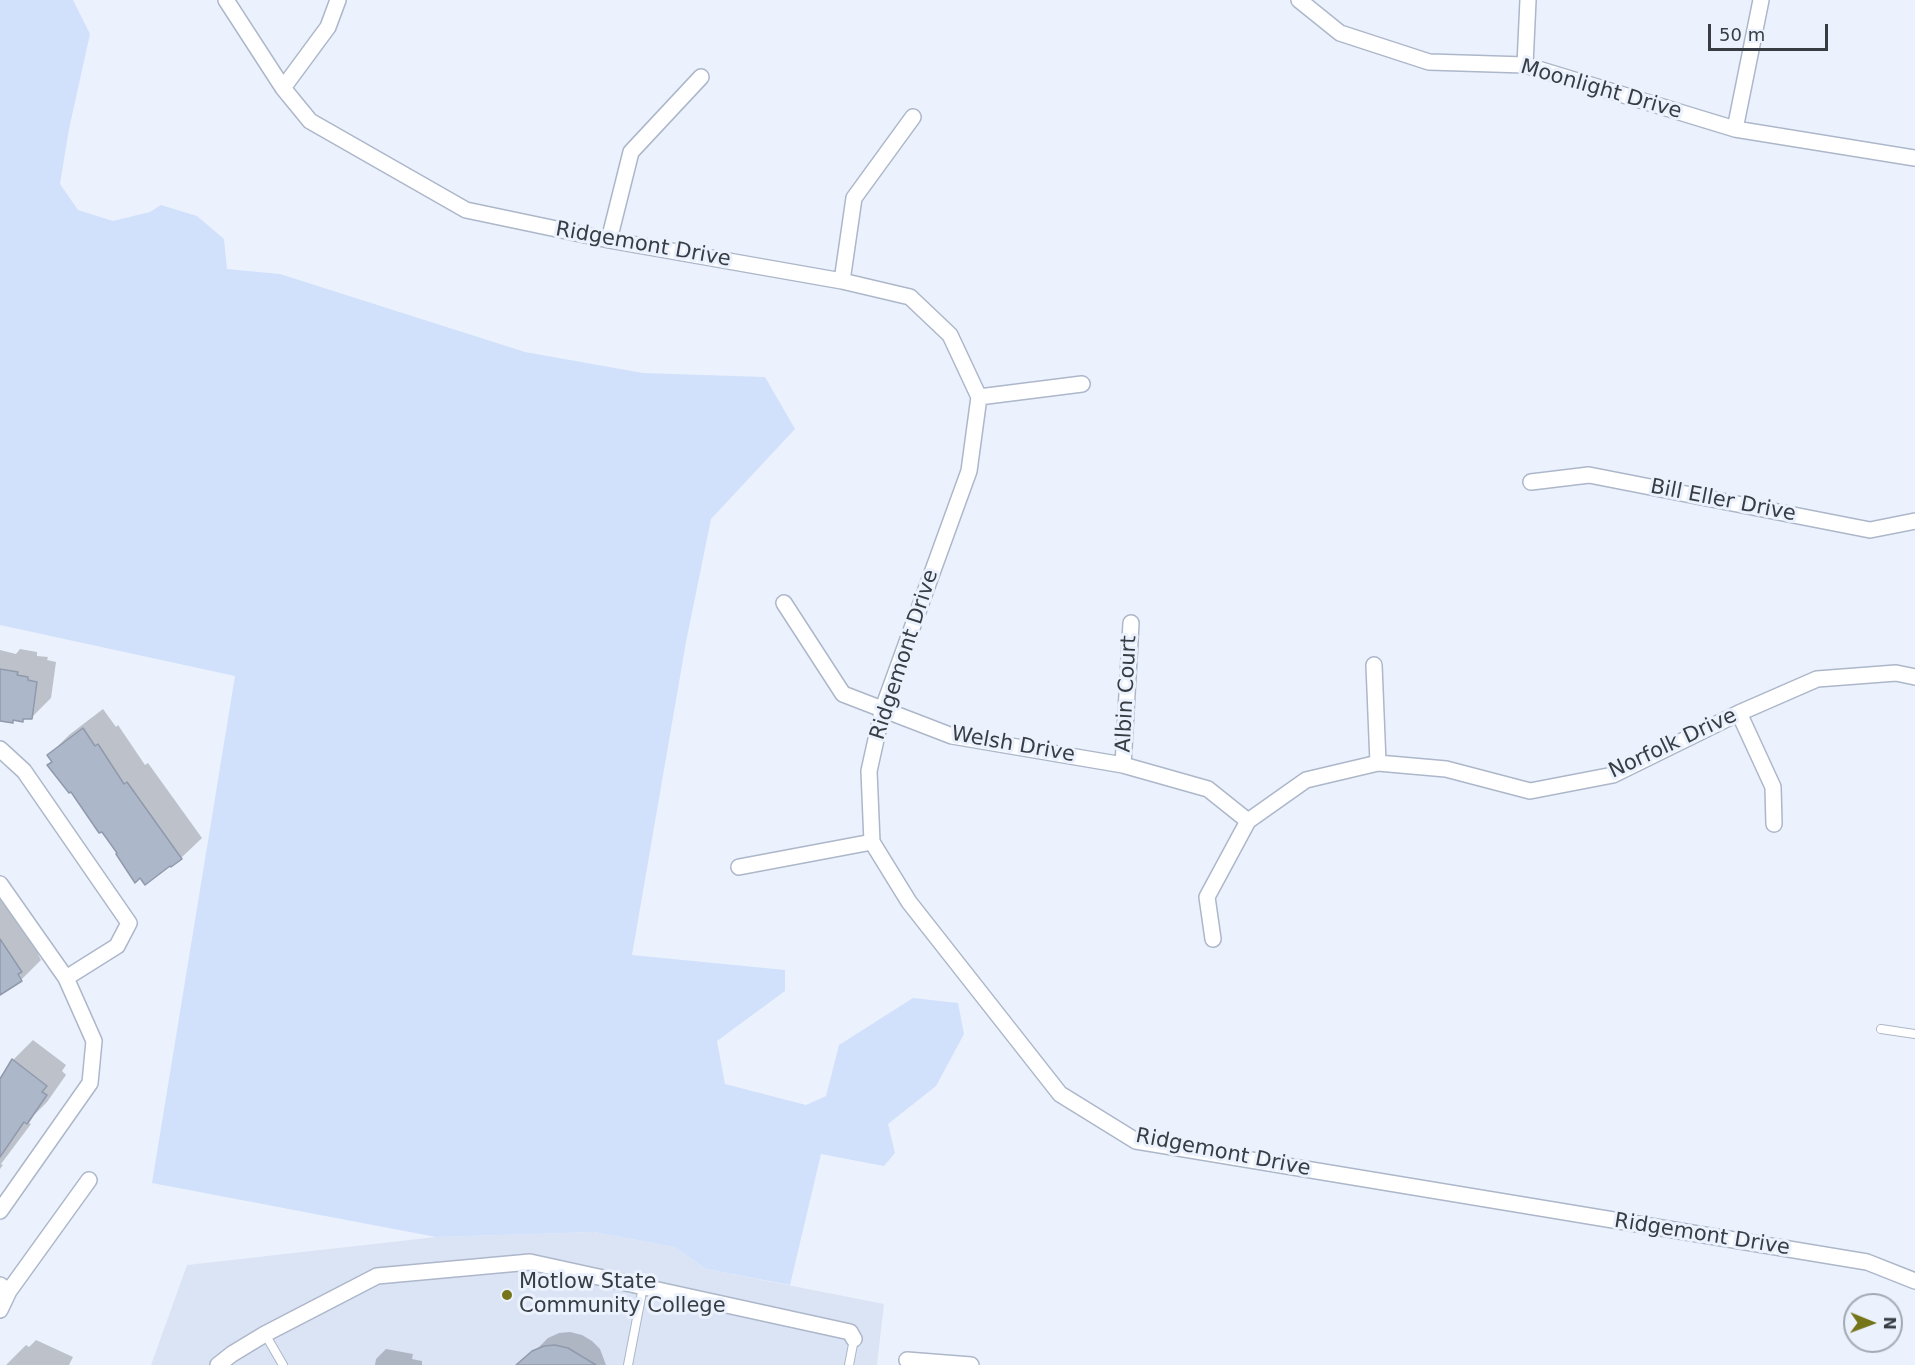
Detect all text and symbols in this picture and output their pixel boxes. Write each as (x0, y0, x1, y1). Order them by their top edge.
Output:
scale bar (1711, 12, 1831, 50)
text: 50 m (1719, 24, 1765, 45)
street label: Moonlight Drive (1518, 55, 1684, 125)
street label: Ridgemont Drive (553, 217, 733, 273)
street label: Bill Eller Drive (1648, 475, 1798, 527)
street label: Ridgemont Drive (866, 567, 944, 743)
street label: Albin Court (1111, 635, 1143, 753)
street label: Norfolk Drive (1605, 703, 1741, 785)
street label: Welsh Drive (949, 722, 1077, 768)
street label: Ridgemont Drive (1133, 1124, 1313, 1182)
street label: Ridgemont Drive (1612, 1209, 1792, 1261)
place label: Motlow State Community College (519, 1270, 726, 1320)
marker: Motlow State Community College (500, 1288, 514, 1302)
north arrow (1843, 1293, 1903, 1353)
text: N (1880, 1316, 1899, 1330)

